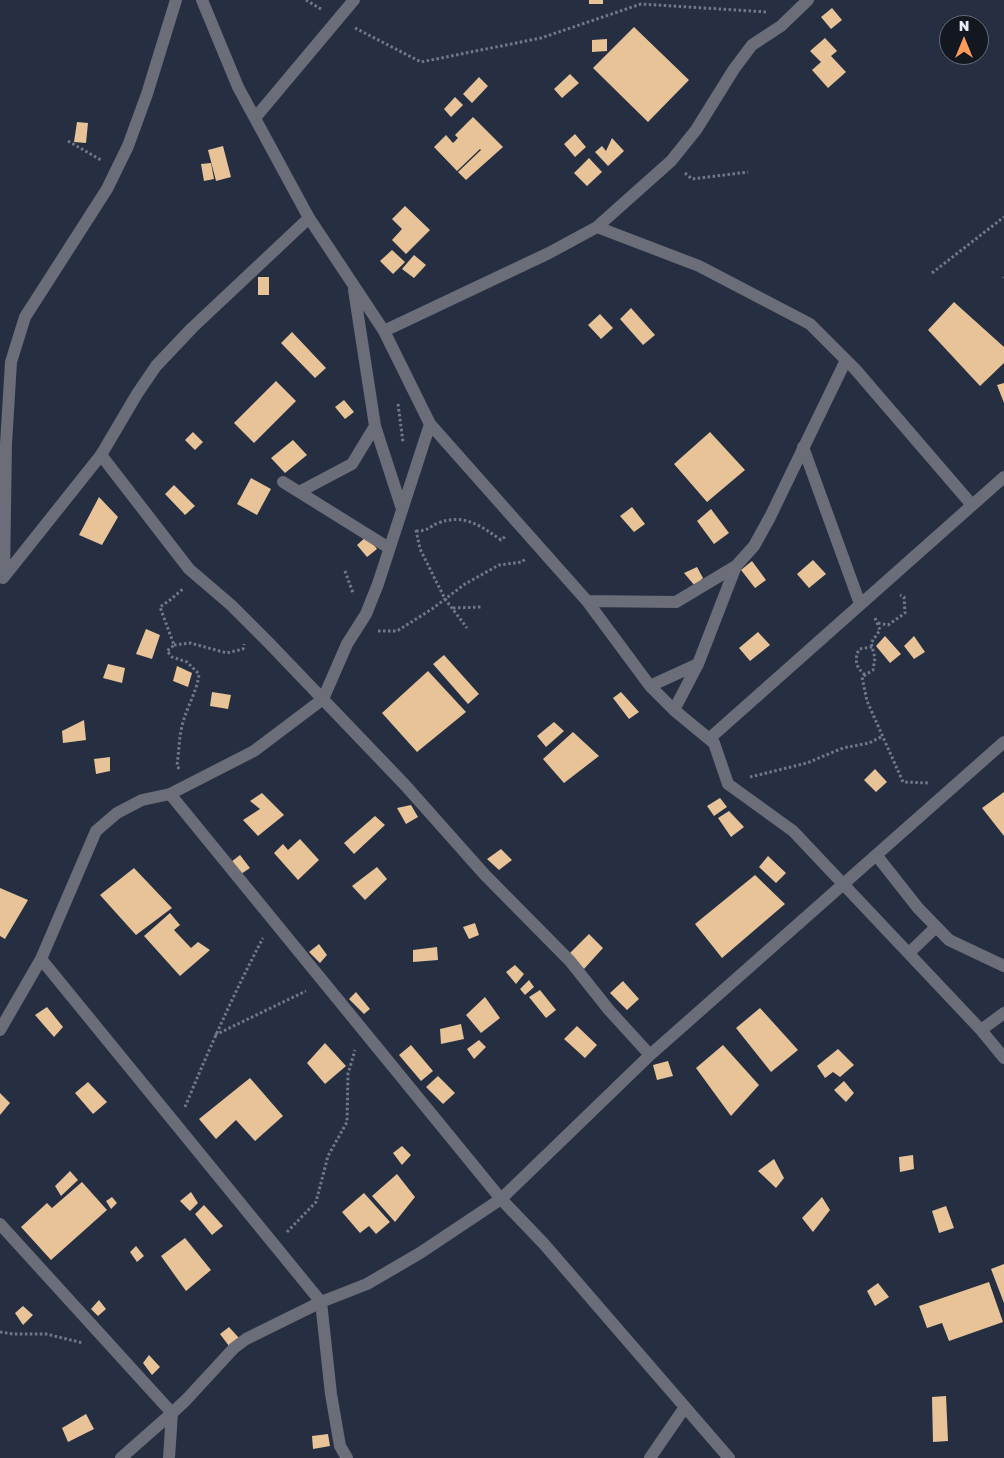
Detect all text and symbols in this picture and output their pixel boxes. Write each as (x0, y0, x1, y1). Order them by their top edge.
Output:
north arrow (939, 15, 989, 65)
text: N (959, 17, 969, 34)

